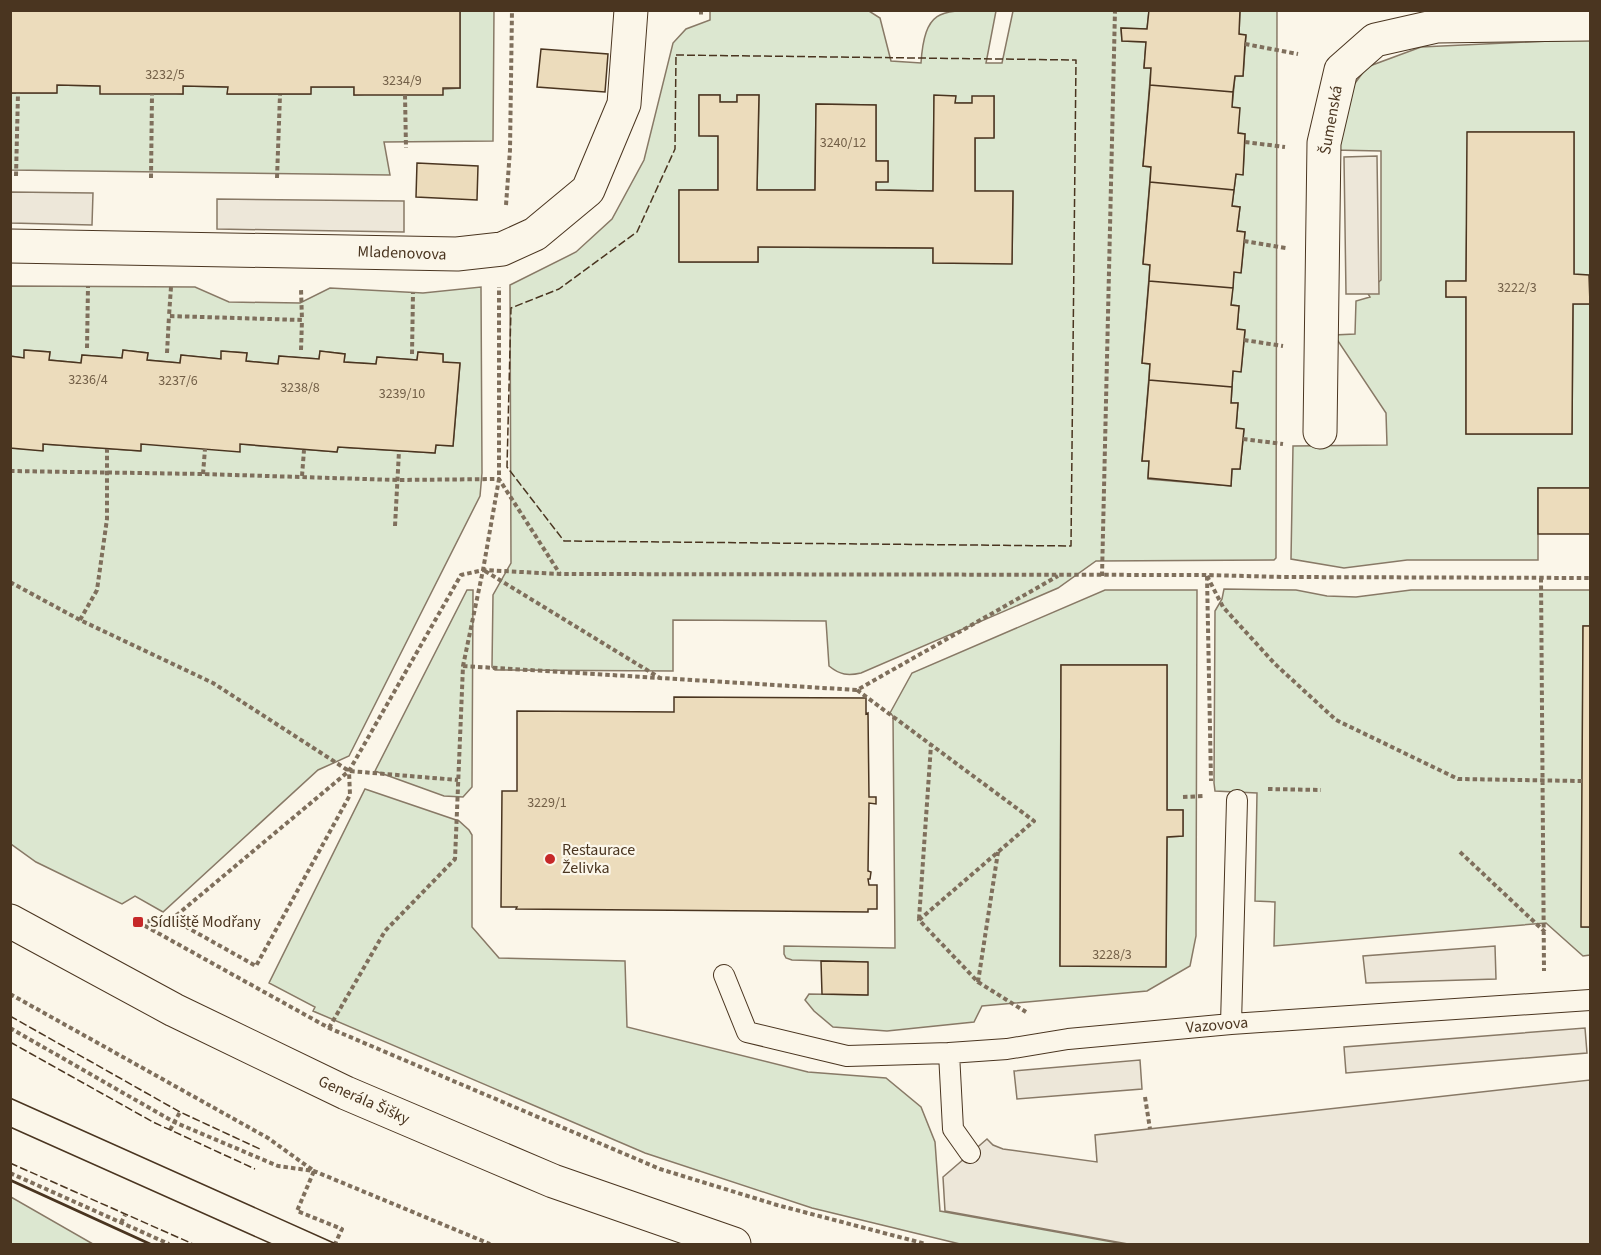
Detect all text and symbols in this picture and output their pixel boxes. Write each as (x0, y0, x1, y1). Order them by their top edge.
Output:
house number: 3232/5 (145, 65, 185, 85)
house number: 3234/9 (382, 71, 422, 91)
street label: Šumenská (1314, 84, 1348, 156)
house number: 3240/12 (820, 133, 866, 153)
street label: Mladenovova (357, 240, 447, 266)
house number: 3222/3 (1497, 278, 1537, 298)
house number: 3236/4 (68, 370, 108, 390)
house number: 3237/6 (158, 371, 198, 391)
house number: 3238/8 (280, 378, 320, 398)
house number: 3239/10 (379, 384, 425, 404)
house number: 3229/1 (527, 793, 567, 813)
place label: Restaurace Želivka (562, 839, 635, 879)
marker: Restaurace Želivka (543, 852, 557, 866)
place label: Sídliště Modřany (150, 911, 261, 933)
marker: Sídliště Modřany (131, 915, 145, 929)
house number: 3228/3 (1092, 945, 1132, 965)
street label: Vazovova (1185, 1011, 1249, 1039)
street label: Generála Šišky (315, 1070, 414, 1130)

